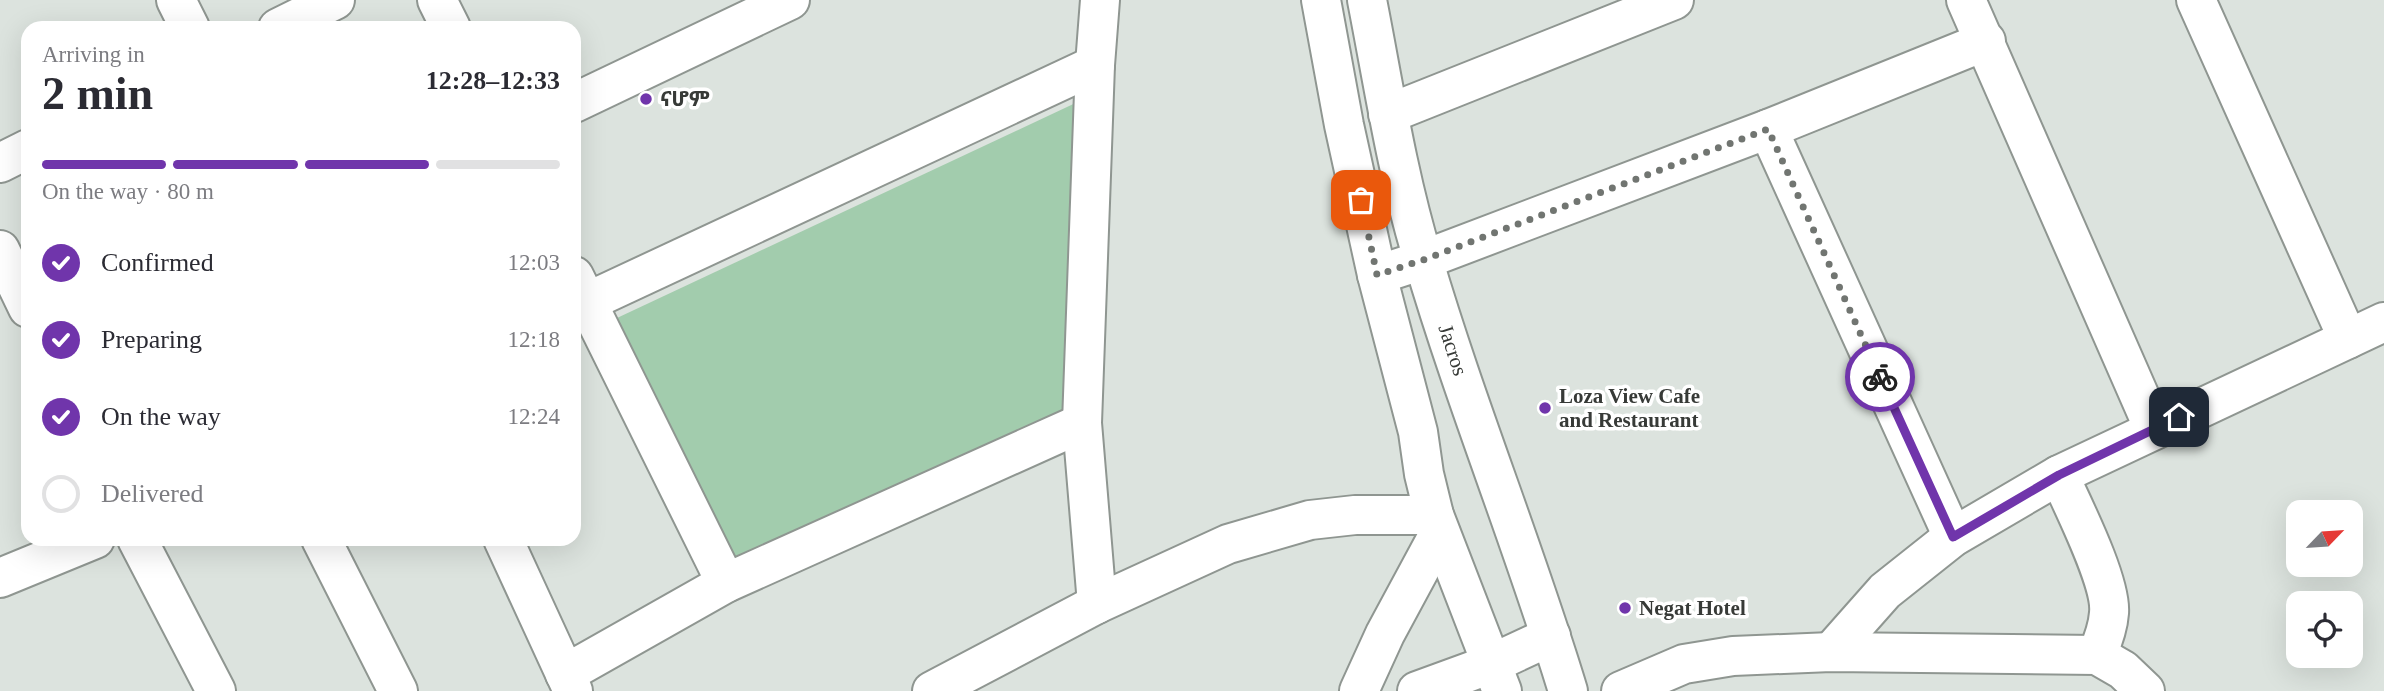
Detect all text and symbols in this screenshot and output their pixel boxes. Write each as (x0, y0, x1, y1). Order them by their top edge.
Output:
text: Arriving in (42, 42, 145, 67)
text: 12:28–12:33 (426, 66, 560, 95)
text: 2 min (42, 68, 153, 119)
place label: ናሆም (660, 87, 710, 111)
marker: ናሆም (638, 91, 654, 107)
pin (1331, 170, 1391, 230)
text: On the way · 80 m (42, 179, 214, 204)
icon: bag (1342, 181, 1380, 219)
icon: check (42, 244, 80, 282)
text: Confirmed (101, 248, 214, 277)
text: 12:03 (508, 250, 560, 275)
icon: check (42, 321, 80, 359)
street label: Jacros (1433, 321, 1473, 379)
text: Preparing (101, 325, 202, 354)
text: 12:18 (508, 327, 560, 352)
courier (1845, 342, 1915, 412)
icon: bike (1861, 358, 1899, 396)
place label: Loza View Cafe and Restaurant (1559, 384, 1700, 432)
pin (2149, 387, 2209, 447)
icon: check (42, 398, 80, 436)
icon: home (2160, 398, 2198, 436)
marker: Loza View Cafe and Restaurant (1537, 400, 1553, 416)
text: On the way (101, 402, 221, 431)
text: 12:24 (508, 404, 560, 429)
text: Delivered (101, 479, 204, 508)
north arrow (2286, 500, 2362, 578)
map controls (2286, 500, 2363, 668)
button: locate (2286, 591, 2363, 668)
place label: Negat Hotel (1639, 596, 1746, 620)
marker: Negat Hotel (1617, 600, 1633, 616)

